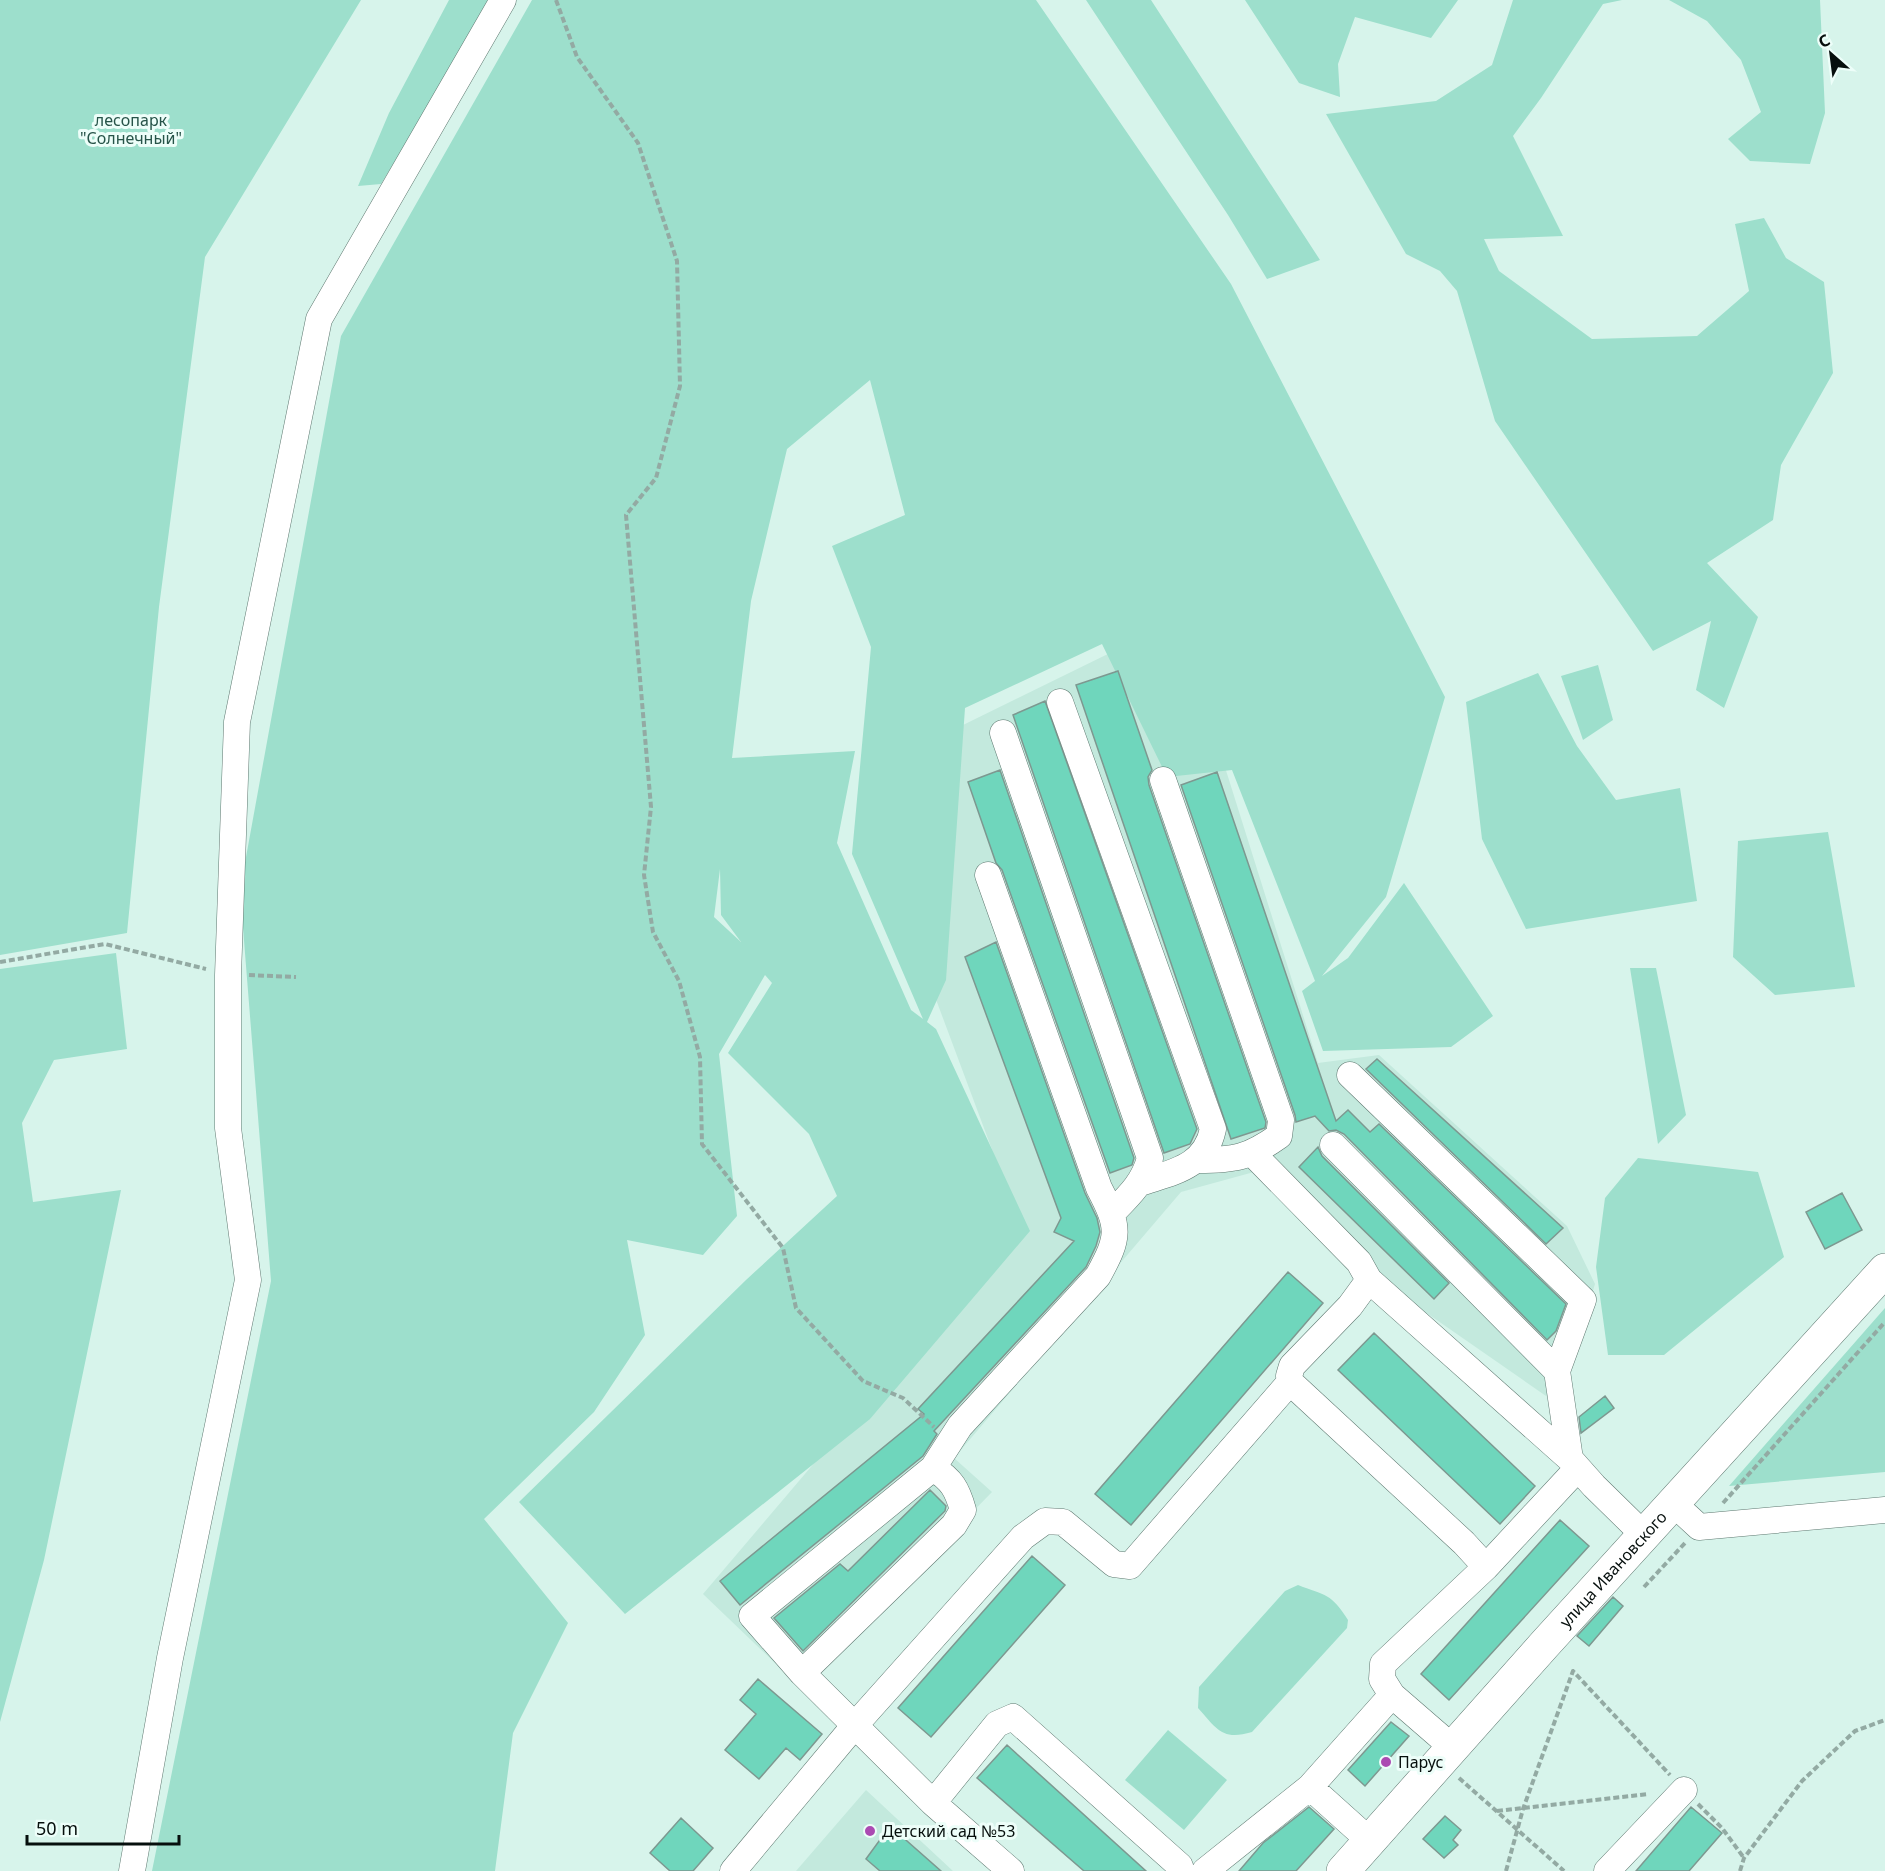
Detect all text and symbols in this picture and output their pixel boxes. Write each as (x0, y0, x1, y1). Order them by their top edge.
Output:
north arrow (1801, 24, 1861, 84)
text: С (1814, 29, 1834, 53)
park label: лесопарк "Солнечный" (80, 109, 182, 149)
street label: улица Ивановского (1554, 1506, 1672, 1632)
place label: Парус (1398, 1751, 1444, 1773)
marker: Парус (1379, 1755, 1393, 1769)
scale bar (27, 1808, 178, 1846)
text: 50 m (36, 1816, 78, 1840)
place label: Детский сад №53 (882, 1820, 1015, 1842)
marker: Детский сад №53 (863, 1824, 877, 1838)

